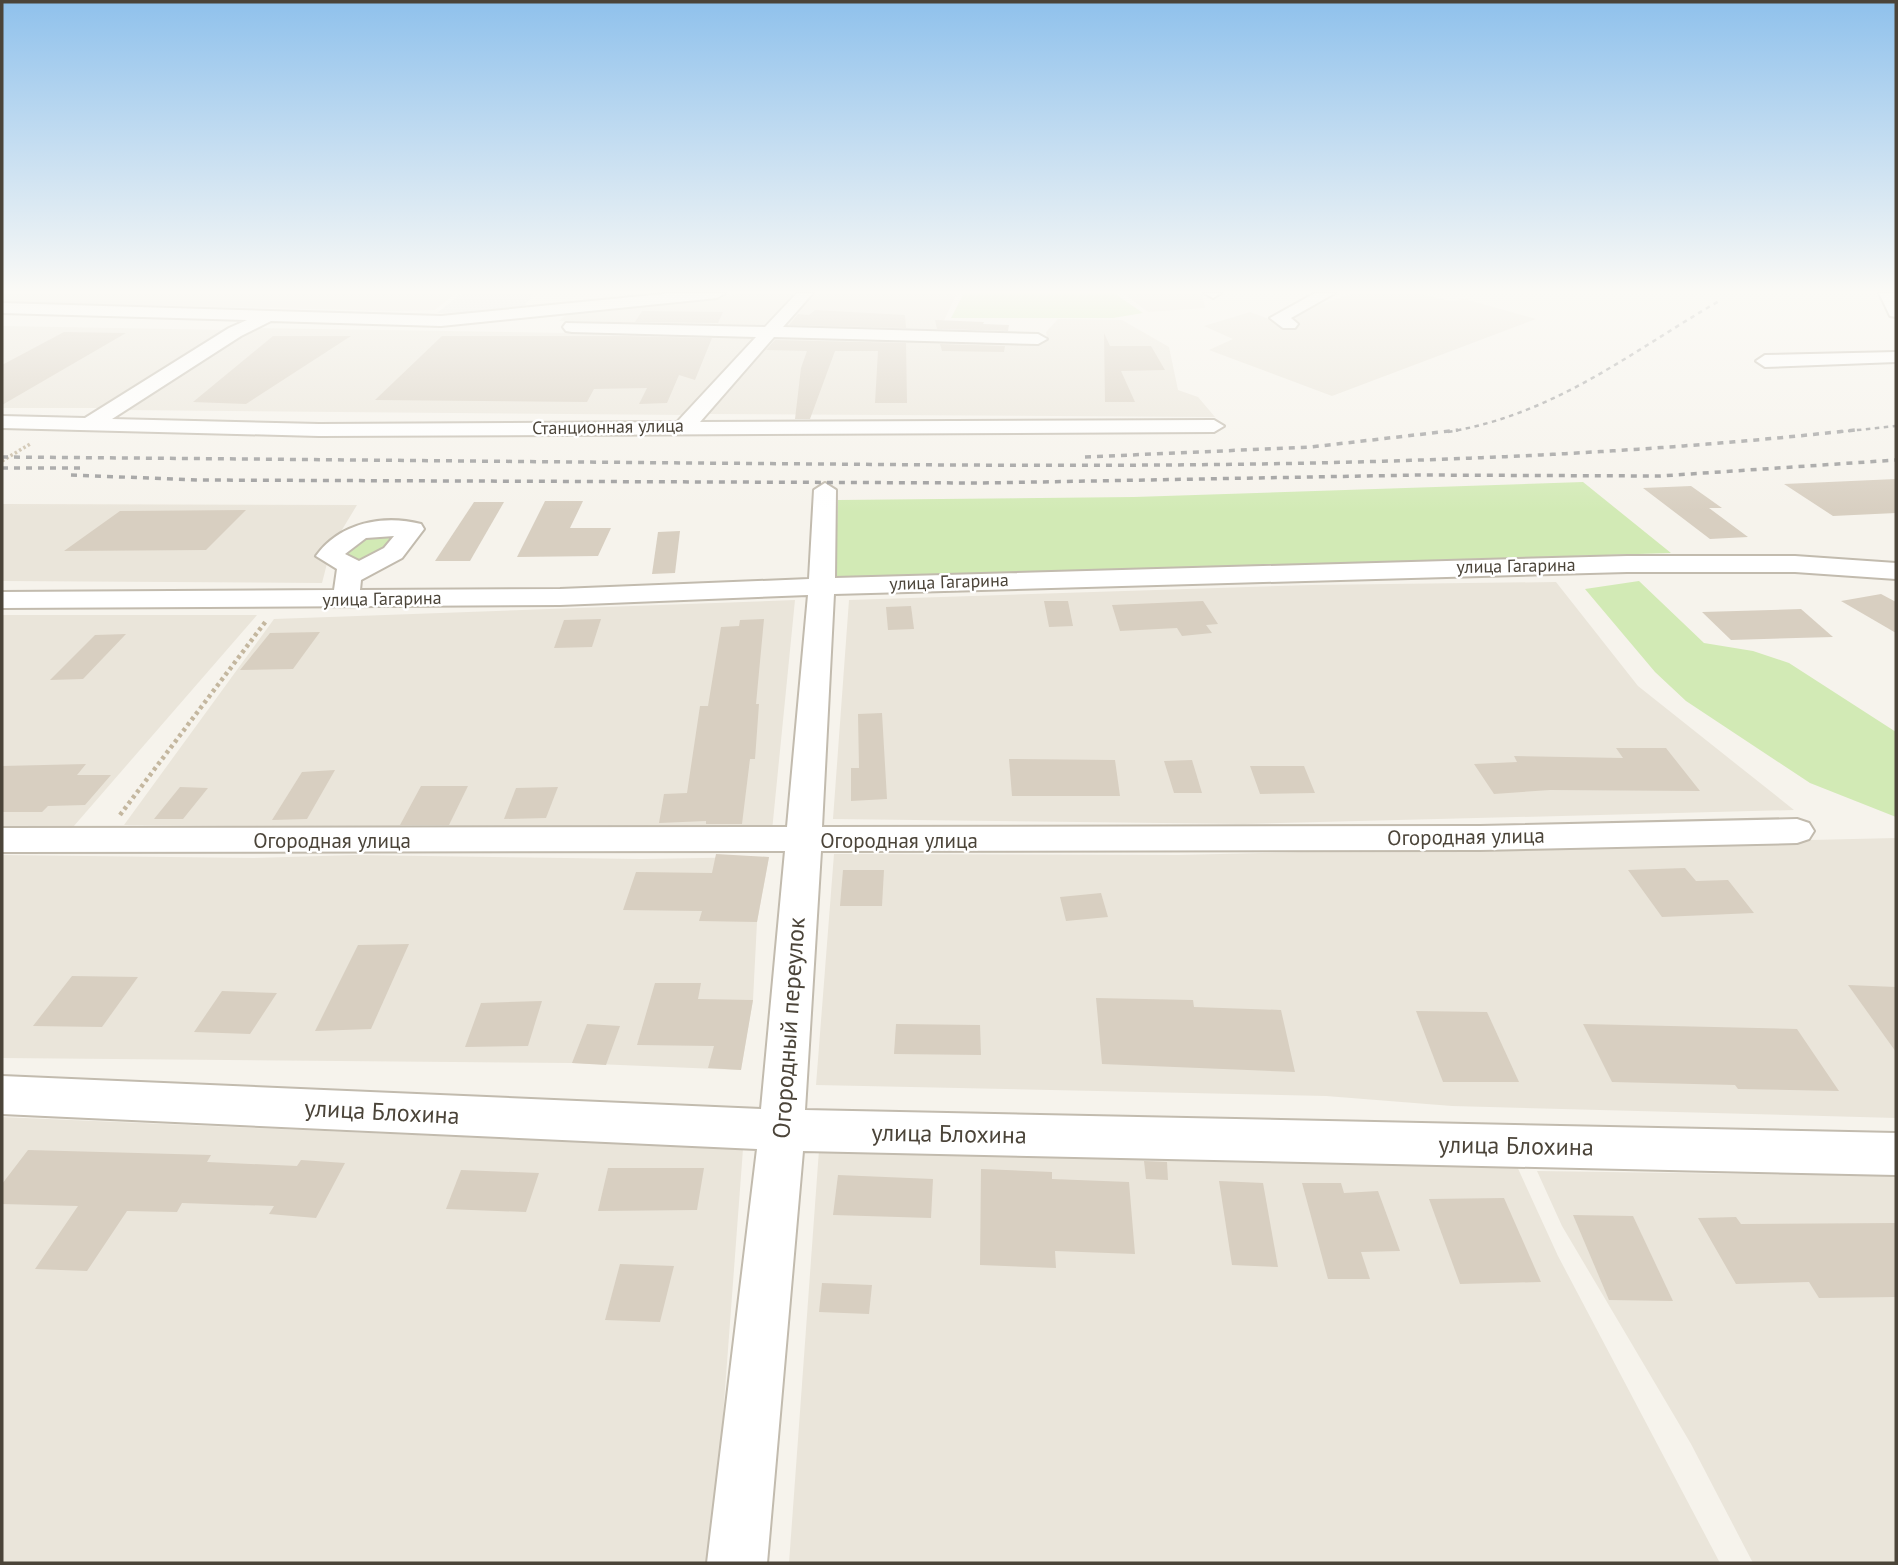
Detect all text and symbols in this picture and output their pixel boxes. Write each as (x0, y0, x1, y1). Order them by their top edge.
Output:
street label: Станционная улица (532, 414, 684, 439)
street label: улица Гагарина (1456, 553, 1576, 578)
street label: улица Гагарина (889, 568, 1009, 595)
street label: улица Гагарина (322, 586, 442, 611)
street label: Огородная улица (1387, 822, 1545, 851)
street label: Огородная улица (253, 827, 411, 854)
street label: Огородная улица (820, 827, 978, 854)
street label: Огородный переулок (765, 916, 812, 1140)
street label: улица Блохина (304, 1092, 460, 1131)
street label: улица Блохина (871, 1117, 1027, 1150)
street label: улица Блохина (1438, 1129, 1594, 1162)

